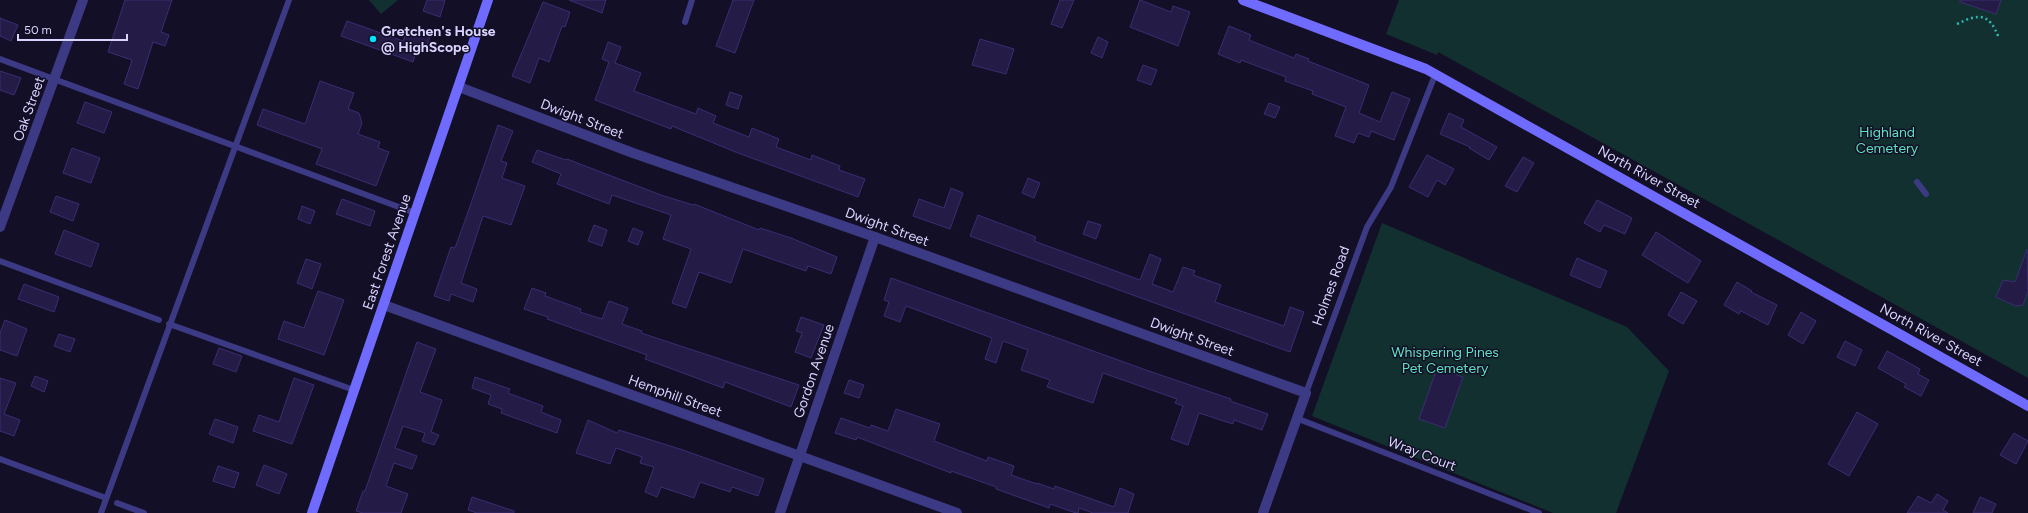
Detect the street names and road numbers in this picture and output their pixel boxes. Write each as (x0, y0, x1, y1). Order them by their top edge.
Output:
street label: Oak Street (9, 74, 49, 144)
street label: Dwight Street (538, 95, 626, 143)
street label: North River Street (1595, 142, 1703, 212)
street label: East Forest Avenue (359, 192, 415, 312)
street label: Dwight Street (843, 204, 931, 250)
street label: Holmes Road (1309, 244, 1353, 328)
street label: North River Street (1877, 300, 1985, 370)
street label: Dwight Street (1148, 314, 1236, 360)
street label: Gordon Avenue (790, 321, 838, 420)
street label: Hemphill Street (626, 371, 724, 421)
street label: Wray Court (1385, 433, 1459, 475)

